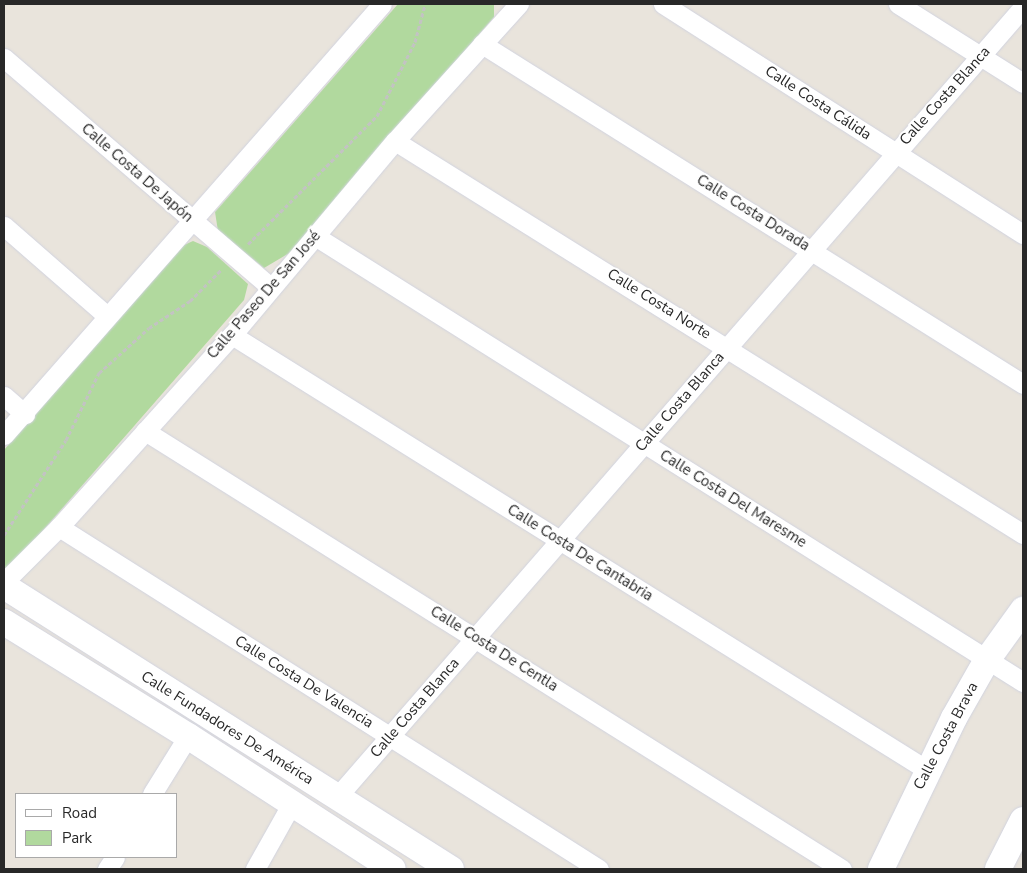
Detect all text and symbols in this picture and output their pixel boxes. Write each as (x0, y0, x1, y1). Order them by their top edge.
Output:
street label: Calle Costa Blanca (896, 43, 994, 149)
street label: Calle Costa Cálida (762, 62, 874, 144)
street label: Calle Costa De Japón (78, 120, 196, 226)
street label: Calle Costa Dorada (693, 171, 813, 255)
street label: Calle Paseo De San José (203, 227, 325, 363)
street label: Calle Costa Norte (604, 265, 714, 343)
street label: Calle Costa Blanca (632, 348, 728, 456)
street label: Calle Costa Del Maresme (656, 446, 810, 552)
street label: Calle Costa De Cantabria (504, 501, 656, 605)
street label: Calle Costa De Centla (427, 602, 561, 696)
street label: Calle Costa De Valencia (231, 632, 377, 732)
street label: Calle Costa Blanca (367, 654, 463, 762)
street label: Calle Fundadores De América (137, 667, 317, 789)
street label: Calle Costa Brava (910, 679, 982, 793)
legend (15, 793, 178, 858)
text: Road (62, 803, 97, 823)
text: Park (62, 828, 92, 848)

